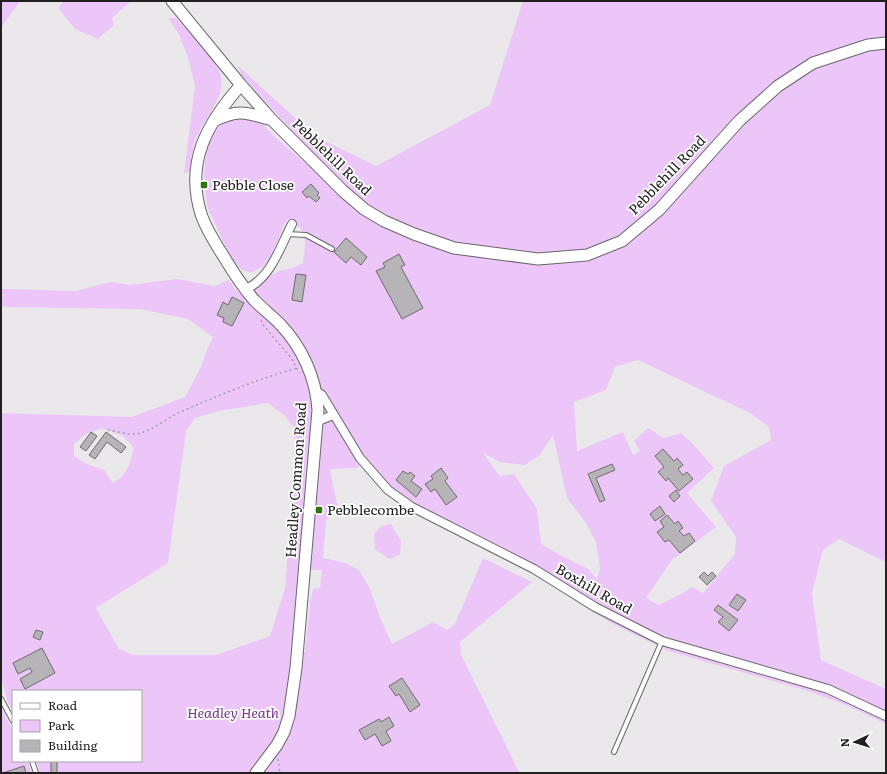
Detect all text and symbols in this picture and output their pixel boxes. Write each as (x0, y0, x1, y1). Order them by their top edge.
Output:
street label: Pebblehill Road (289, 113, 377, 200)
street label: Pebblehill Road (623, 130, 710, 218)
place label: Pebble Close (212, 174, 294, 194)
marker: Pebble Close (199, 180, 209, 190)
street label: Headley Common Road (280, 401, 310, 559)
place label: Pebblecombe (327, 499, 414, 519)
marker: Pebblecombe (314, 505, 324, 515)
street label: Boxhill Road (553, 558, 637, 618)
legend (12, 690, 142, 762)
text: Road (48, 696, 78, 714)
park label: Headley Heath (187, 702, 280, 722)
text: Park (48, 716, 75, 734)
north arrow (835, 722, 875, 762)
text: Building (48, 736, 98, 754)
text: N (836, 738, 852, 748)

